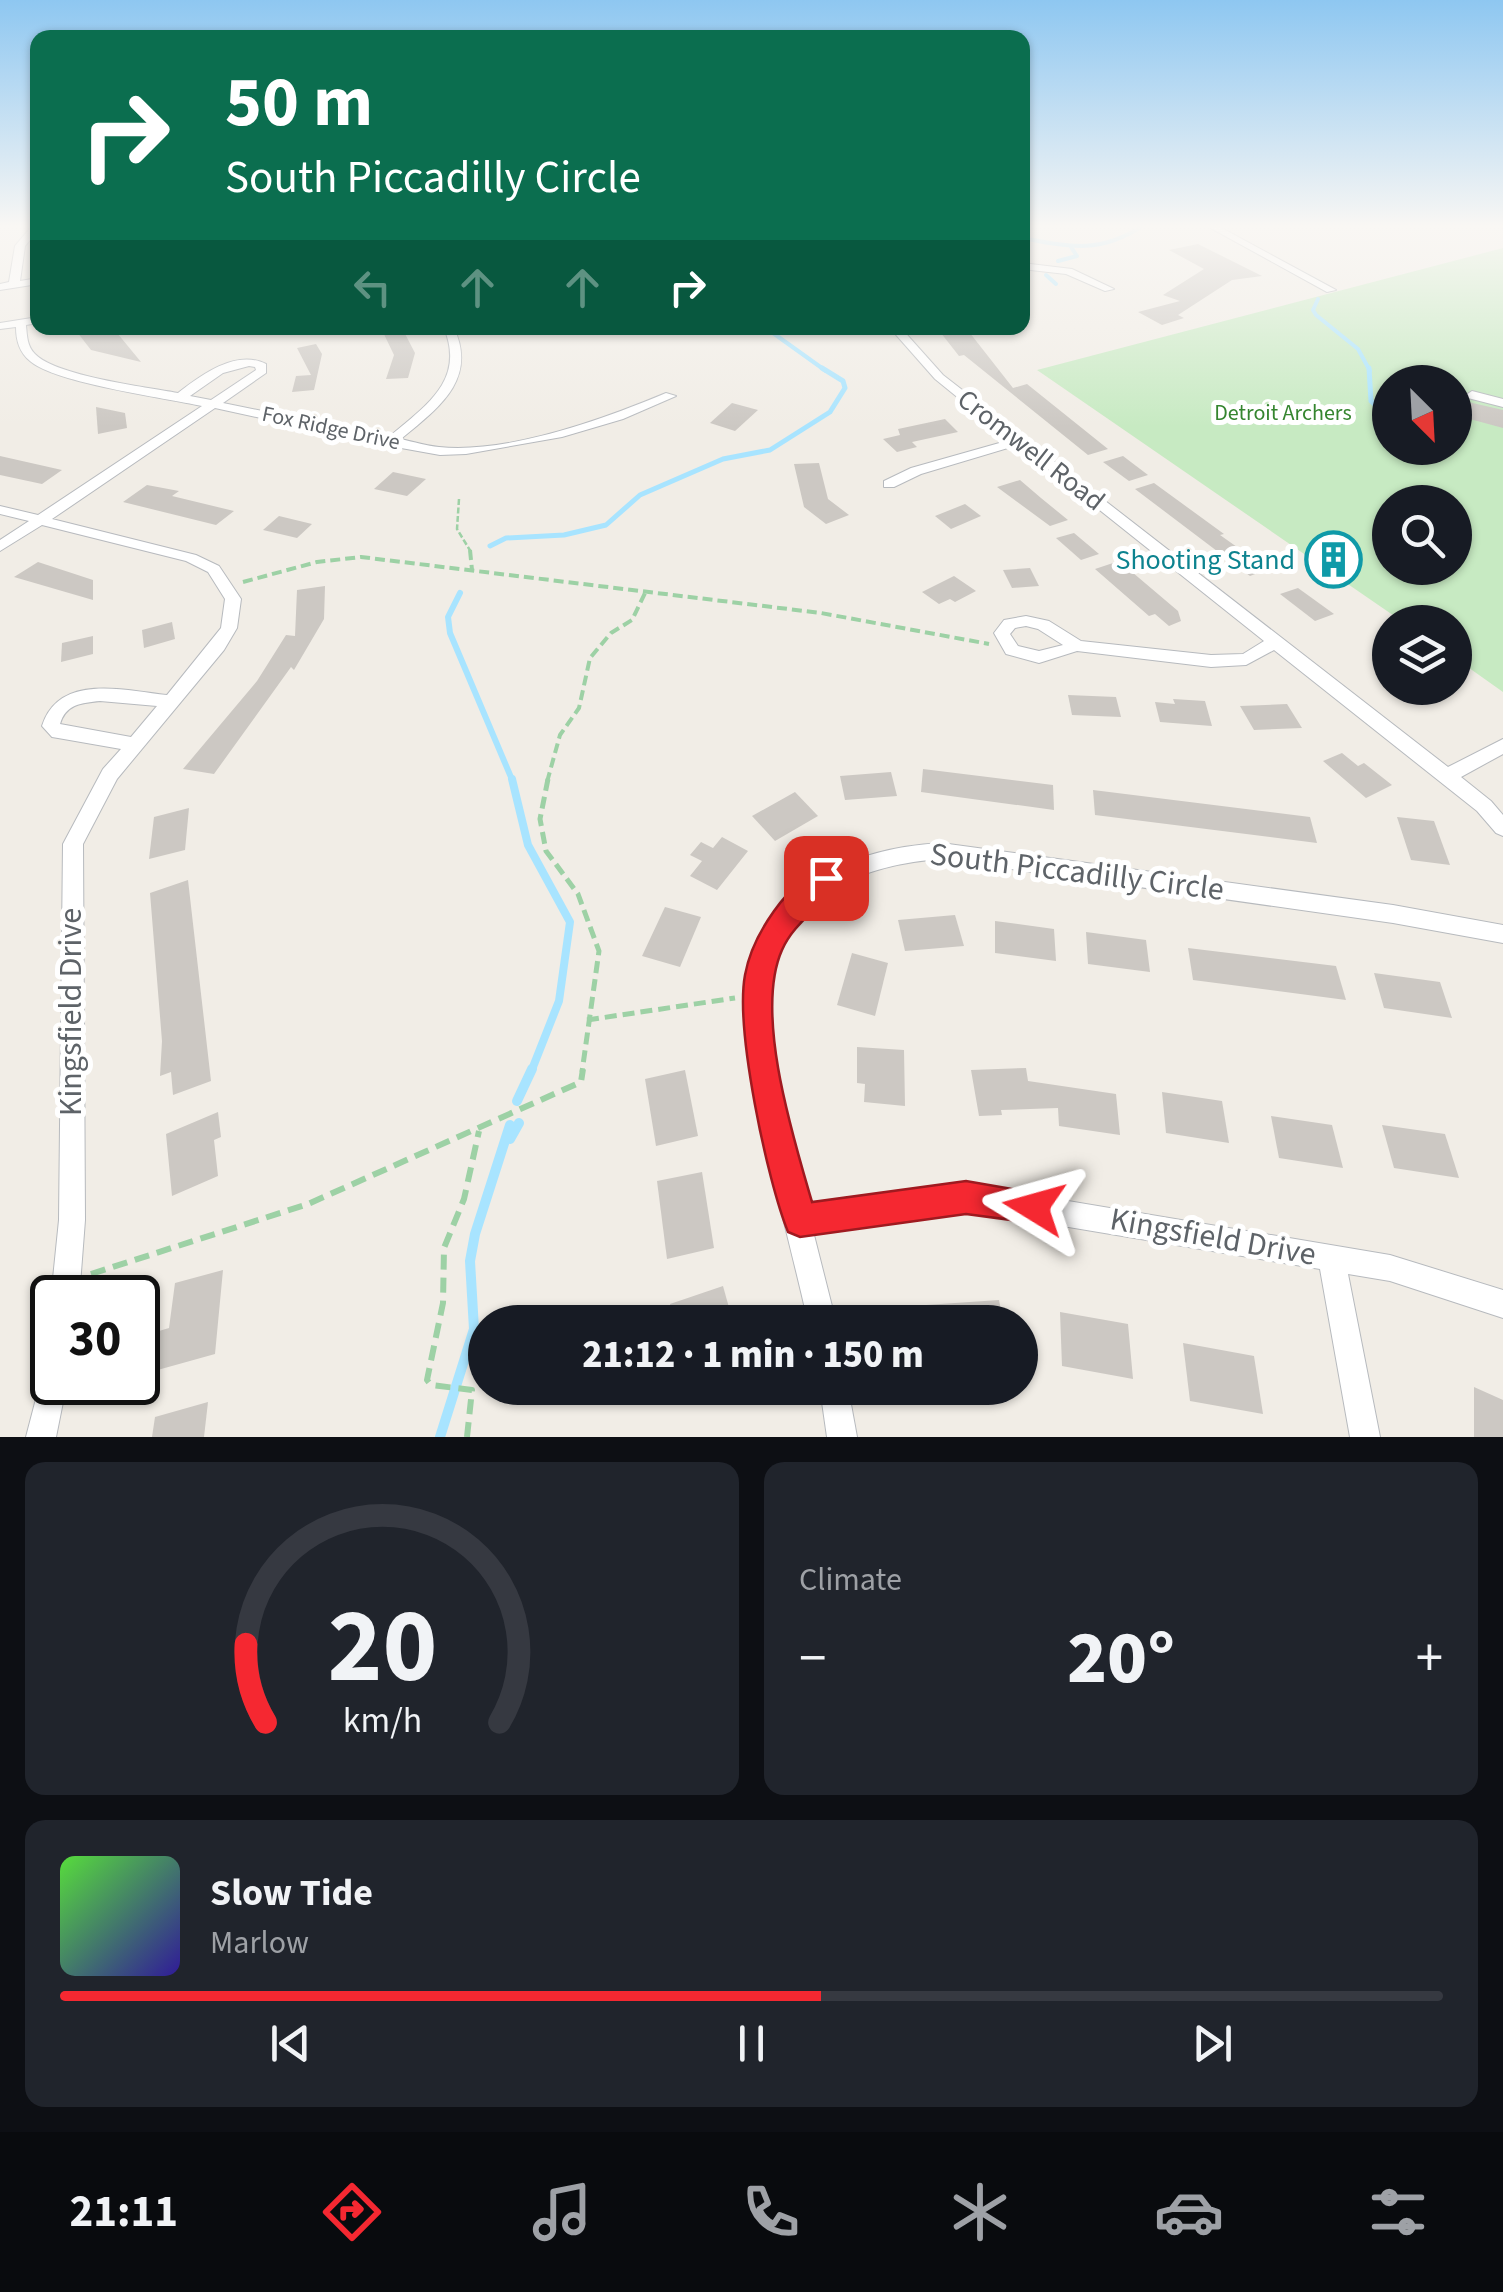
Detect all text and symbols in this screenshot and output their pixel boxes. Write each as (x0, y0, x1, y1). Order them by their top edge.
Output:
text: 50 m (225, 53, 373, 153)
icon: right (60, 70, 190, 200)
text: South Piccadilly Circle (225, 146, 641, 210)
icon: left (345, 260, 400, 315)
icon: ahead (450, 260, 505, 315)
icon: ahead (555, 260, 610, 315)
icon: right (660, 260, 715, 315)
north arrow (1372, 365, 1472, 465)
map controls (1372, 365, 1472, 705)
street label: Cromwell Road (949, 380, 1113, 520)
park label: Detroit Archers (1214, 397, 1352, 429)
street label: Fox Ridge Drive (259, 398, 403, 458)
button: search (1372, 485, 1472, 585)
building icon: Shooting Stand (1304, 530, 1364, 590)
place label: Shooting Stand (1115, 540, 1295, 580)
button: layers (1372, 605, 1472, 705)
street label: South Piccadilly Circle (927, 831, 1227, 913)
pin (784, 836, 869, 921)
icon: arrive (799, 851, 854, 906)
street label: Kingsfield Drive (48, 908, 94, 1116)
position arrow (982, 1155, 1086, 1259)
street label: Kingsfield Drive (1106, 1196, 1320, 1278)
speed limit sign: 30 (30, 1275, 160, 1405)
text: 21:12 · 1 min · 150 m (582, 1328, 924, 1382)
text: Climate (799, 1557, 902, 1603)
text: 20 (327, 1574, 437, 1722)
text: 20° (1067, 1605, 1175, 1712)
text: − (799, 1620, 826, 1698)
text: + (1416, 1620, 1443, 1698)
text: km/h (342, 1695, 422, 1746)
text: Slow Tide (210, 1866, 373, 1920)
text: Marlow (210, 1920, 309, 1966)
icon: previous (263, 2016, 318, 2071)
icon: pause (724, 2016, 779, 2071)
icon: next (1185, 2016, 1240, 2071)
icon: directions (317, 2177, 387, 2247)
icon: music (527, 2177, 597, 2247)
icon: phone (736, 2177, 806, 2247)
icon: climate (945, 2177, 1015, 2247)
icon: car (1154, 2177, 1224, 2247)
icon: filters (1363, 2177, 1433, 2247)
text: 21:11 (70, 2180, 178, 2244)

